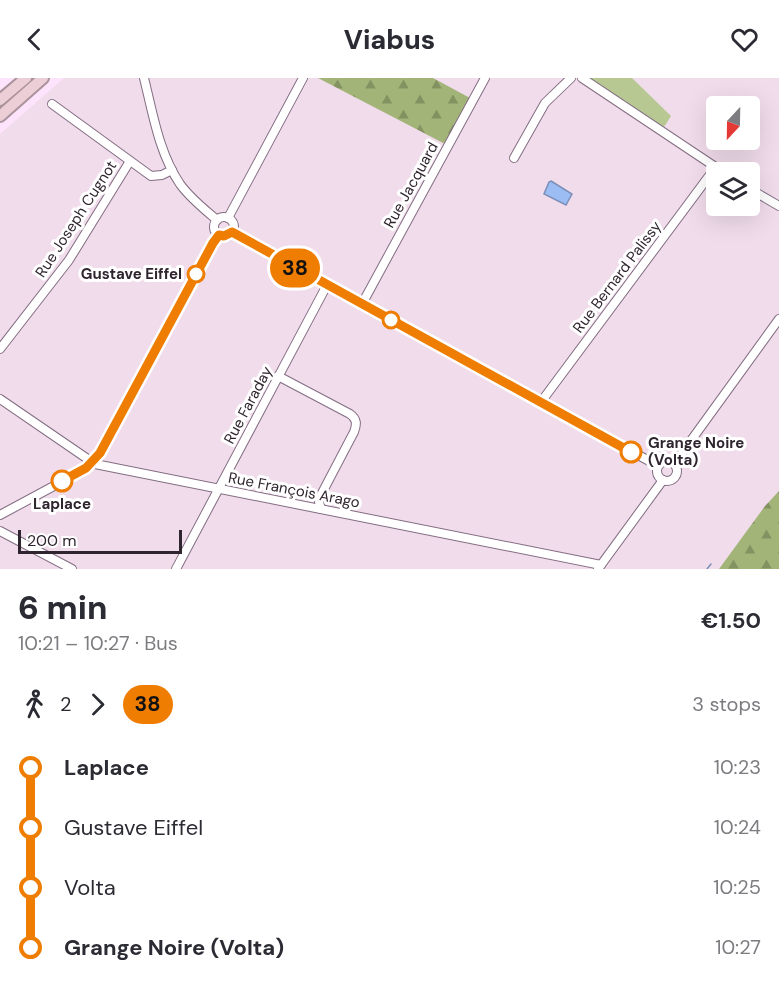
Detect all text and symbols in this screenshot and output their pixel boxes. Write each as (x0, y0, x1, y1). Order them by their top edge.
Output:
text: Viabus (344, 22, 435, 57)
icon: back (18, 23, 51, 56)
icon: heart (728, 23, 761, 56)
north arrow (706, 96, 760, 150)
map controls (706, 96, 760, 216)
street label: Rue Jacquard (379, 139, 443, 231)
street label: Rue Joseph Cugnot (31, 157, 121, 281)
button: layers (706, 162, 760, 216)
street label: Rue Bernard Palissy (568, 217, 666, 337)
line badge: 38 (268, 248, 322, 288)
text: 38 (282, 254, 308, 282)
place label: Gustave Eiffel (81, 264, 182, 284)
marker: Gustave Eiffel (187, 265, 205, 283)
unlabelled marker (382, 311, 400, 329)
street label: Rue Faraday (219, 362, 277, 447)
place label: Grange Noire (Volta) (648, 433, 744, 470)
marker: Grange Noire (Volta) (620, 441, 642, 463)
street label: Rue François Arago (227, 467, 362, 513)
marker: Laplace (51, 470, 73, 492)
place label: Laplace (33, 494, 91, 514)
scale bar (18, 527, 182, 555)
text: 200 m (27, 530, 76, 551)
text: 6 min (18, 586, 107, 629)
text: €1.50 (701, 606, 761, 635)
text: 10:21 – 10:27 · Bus (18, 630, 178, 656)
icon: walk (18, 688, 51, 721)
icon: forward (81, 688, 114, 721)
text: 38 (135, 690, 161, 718)
text: 2 (60, 691, 72, 717)
text: 3 stops (692, 691, 761, 717)
text: Laplace (64, 753, 149, 782)
text: 10:23 (714, 754, 761, 780)
text: Gustave Eiffel (64, 813, 203, 842)
text: 10:24 (714, 814, 761, 840)
text: Volta (64, 873, 116, 902)
text: 10:25 (713, 874, 761, 900)
text: Grange Noire (Volta) (64, 933, 284, 962)
text: 10:27 (715, 934, 761, 960)

